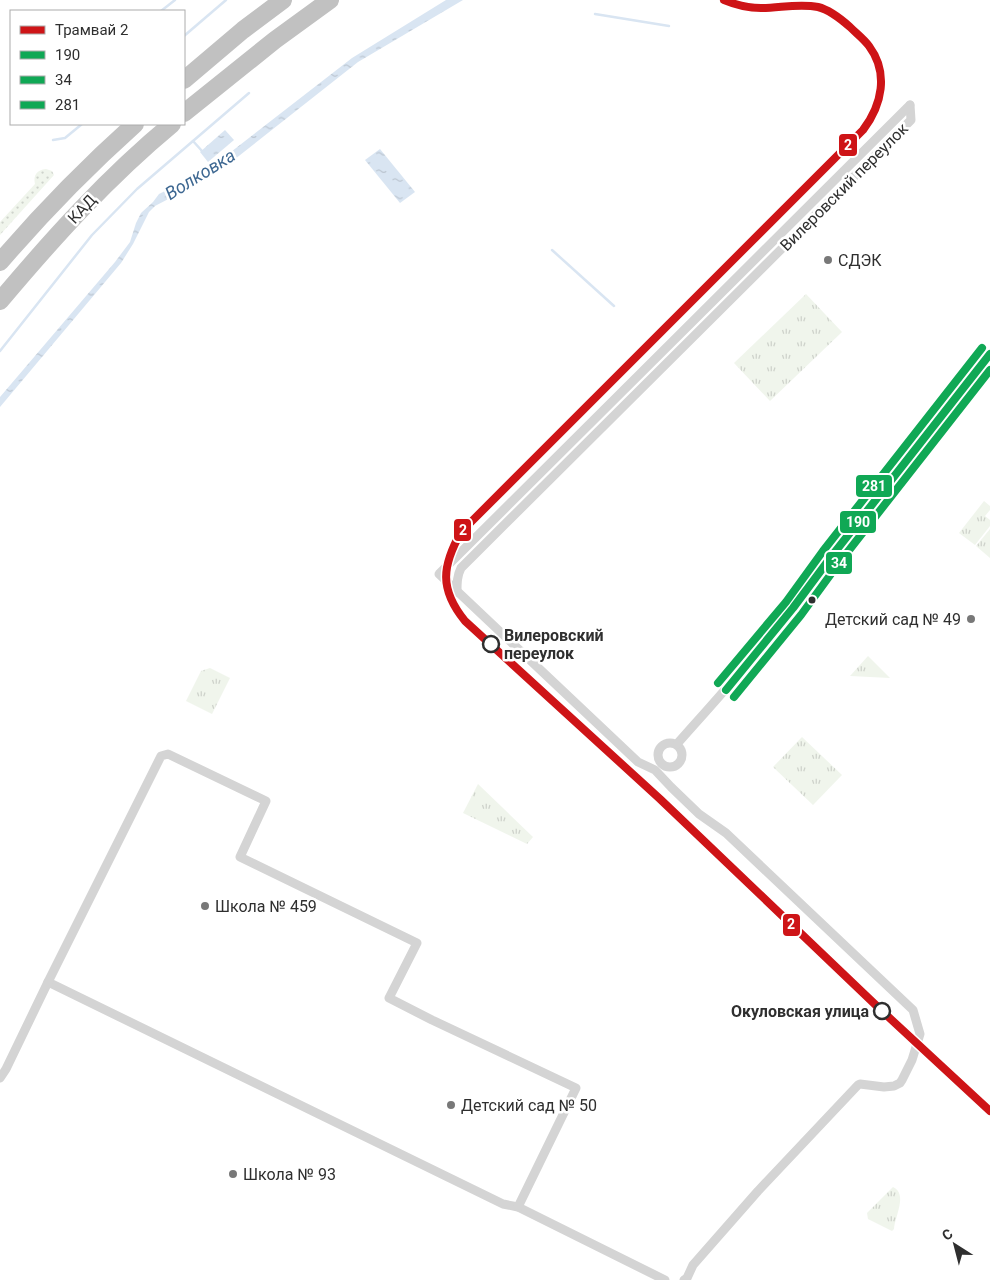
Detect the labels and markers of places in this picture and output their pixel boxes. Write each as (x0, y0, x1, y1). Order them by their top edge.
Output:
place label: СДЭК (838, 251, 882, 270)
marker: СДЭК (822, 254, 834, 266)
unlabelled marker (807, 595, 817, 605)
place label: Детский сад № 49 (825, 610, 961, 629)
marker: Детский сад № 49 (965, 613, 977, 625)
place label: Вилеровский переулок (504, 626, 604, 663)
marker: Вилеровский переулок (482, 635, 500, 653)
place label: Школа № 459 (215, 897, 317, 916)
marker: Школа № 459 (199, 900, 211, 912)
place label: Окуловская улица (731, 1002, 869, 1021)
marker: Окуловская улица (873, 1002, 891, 1020)
place label: Детский сад № 50 (461, 1096, 597, 1115)
marker: Детский сад № 50 (445, 1099, 457, 1111)
place label: Школа № 93 (243, 1165, 336, 1184)
marker: Школа № 93 (227, 1168, 239, 1180)

